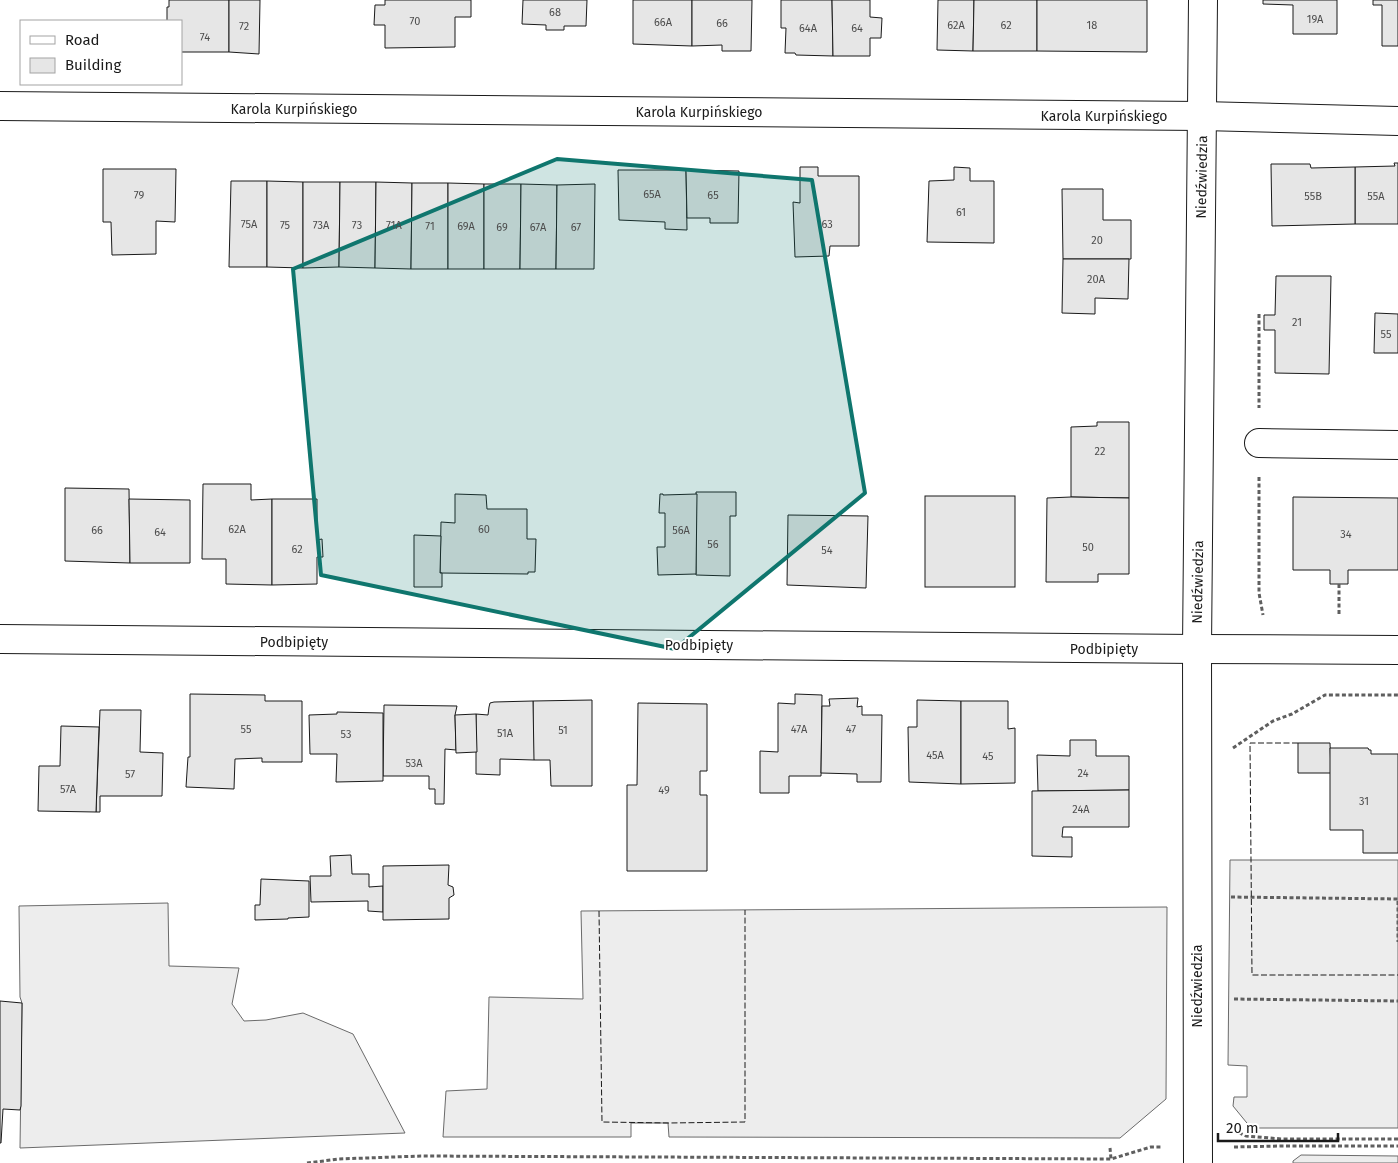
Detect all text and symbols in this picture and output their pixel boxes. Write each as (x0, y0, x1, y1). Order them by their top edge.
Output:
house number: 68 (549, 6, 561, 19)
house number: 19A (1307, 13, 1324, 26)
house number: 70 (410, 15, 420, 28)
house number: 66A (654, 16, 673, 29)
house number: 66 (716, 17, 728, 30)
house number: 62A (947, 19, 965, 32)
house number: 62 (1000, 19, 1012, 32)
house number: 18 (1087, 19, 1097, 32)
legend (20, 20, 182, 85)
house number: 72 (239, 20, 249, 33)
house number: 64A (799, 22, 818, 35)
house number: 64 (851, 22, 863, 35)
text: Road (65, 31, 100, 49)
house number: 74 (200, 31, 210, 44)
text: Building (65, 56, 121, 74)
street label: Karola Kurpińskiego (231, 101, 357, 118)
street label: Karola Kurpińskiego (636, 104, 762, 121)
street label: Karola Kurpińskiego (1041, 108, 1167, 125)
street label: Niedźwiedzia (1193, 135, 1211, 219)
house number: 65A (643, 188, 662, 201)
house number: 79 (134, 189, 144, 202)
house number: 65 (707, 189, 719, 202)
house number: 55B (1304, 190, 1322, 203)
house number: 55A (1367, 190, 1385, 203)
house number: 61 (956, 206, 966, 219)
house number: 75A (241, 218, 258, 231)
house number: 63 (821, 218, 833, 231)
house number: 75 (280, 219, 291, 232)
house number: 73A (313, 219, 330, 232)
house number: 73 (352, 219, 362, 232)
house number: 71A (386, 219, 403, 232)
house number: 71 (425, 220, 435, 233)
house number: 69A (457, 220, 476, 233)
house number: 69 (496, 221, 508, 234)
house number: 67A (530, 221, 547, 234)
house number: 67 (571, 221, 581, 234)
house number: 20 (1091, 234, 1103, 247)
house number: 20A (1087, 273, 1106, 286)
house number: 21 (1292, 316, 1302, 329)
house number: 55 (1381, 328, 1392, 341)
house number: 22 (1095, 445, 1105, 458)
house number: 62A (228, 523, 246, 536)
house number: 60 (478, 523, 490, 536)
house number: 66 (91, 524, 103, 537)
house number: 56A (672, 524, 691, 537)
house number: 64 (154, 526, 166, 539)
house number: 34 (1340, 528, 1352, 541)
house number: 56 (707, 538, 719, 551)
street label: Niedźwiedzia (1189, 540, 1207, 624)
house number: 50 (1082, 541, 1094, 554)
house number: 62 (291, 543, 303, 556)
house number: 54 (821, 544, 833, 557)
street label: Podbipięty (260, 634, 328, 651)
street label: Podbipięty (665, 637, 733, 654)
street label: Podbipięty (1070, 641, 1138, 658)
house number: 55 (241, 723, 252, 736)
house number: 47A (791, 723, 808, 736)
house number: 47 (846, 723, 856, 736)
house number: 51 (558, 724, 568, 737)
house number: 51A (497, 727, 514, 740)
house number: 53 (341, 728, 351, 741)
house number: 45A (926, 749, 944, 762)
house number: 45 (982, 750, 994, 763)
house number: 53A (405, 757, 423, 770)
house number: 24 (1078, 767, 1089, 780)
house number: 57 (125, 768, 135, 781)
house number: 57A (60, 783, 77, 796)
house number: 49 (658, 784, 670, 797)
house number: 31 (1359, 795, 1369, 808)
house number: 24A (1072, 803, 1090, 816)
street label: Niedźwiedzia (1189, 944, 1206, 1028)
scale bar (1218, 1110, 1338, 1142)
text: 20 m (1226, 1119, 1259, 1137)

